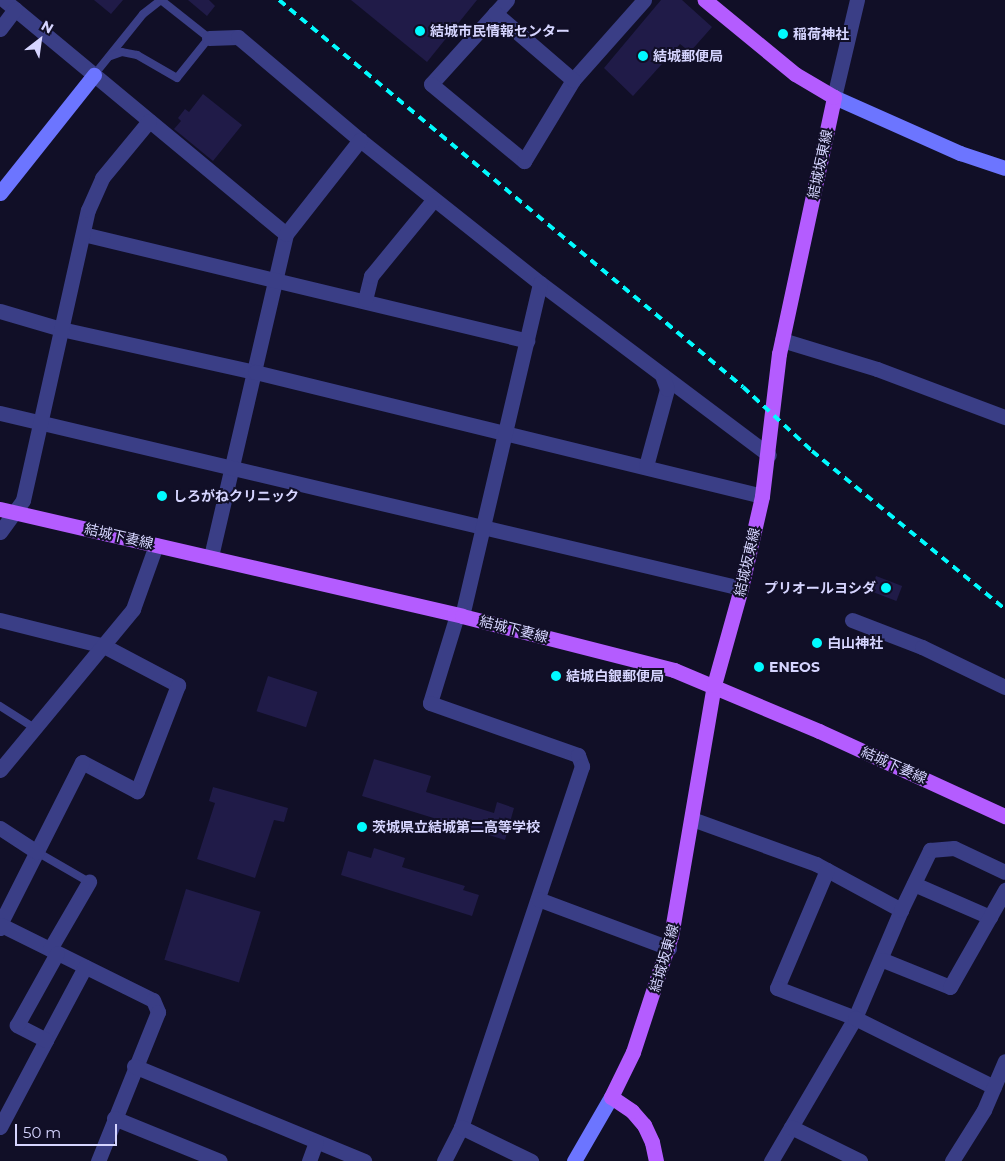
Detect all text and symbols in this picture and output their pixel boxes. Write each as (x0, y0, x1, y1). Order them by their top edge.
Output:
north arrow (15, 15, 65, 65)
text: N (38, 16, 57, 38)
place label: 結城市民情報センター (430, 23, 570, 39)
marker: 結城市民情報センター (414, 25, 426, 37)
place label: 稲荷神社 (793, 26, 849, 42)
marker: 稲荷神社 (777, 28, 789, 40)
place label: 結城郵便局 (653, 48, 723, 64)
marker: 結城郵便局 (637, 50, 649, 62)
street label: 結城坂東線 (805, 128, 835, 200)
place label: しろがねクリニック (173, 488, 299, 504)
marker: しろがねクリニック (155, 489, 169, 503)
street label: 結城下妻線 (83, 520, 155, 552)
street label: 結城坂東線 (731, 526, 763, 598)
place label: プリオールヨシダ (764, 580, 876, 596)
marker: プリオールヨシダ (880, 582, 892, 594)
street label: 結城下妻線 (478, 612, 550, 646)
place label: 白山神社 (827, 635, 883, 651)
marker: 白山神社 (811, 637, 823, 649)
place label: ENEOS (769, 659, 820, 675)
marker: ENEOS (753, 661, 765, 673)
place label: 結城白銀郵便局 (566, 668, 664, 684)
marker: 結城白銀郵便局 (550, 670, 562, 682)
street label: 結城下妻線 (859, 743, 929, 787)
place label: 茨城県立結城第二高等学校 (372, 819, 540, 835)
marker: 茨城県立結城第二高等学校 (356, 821, 368, 833)
street label: 結城坂東線 (646, 922, 682, 994)
scale bar (18, 1114, 120, 1146)
text: 50 m (23, 1123, 61, 1142)

